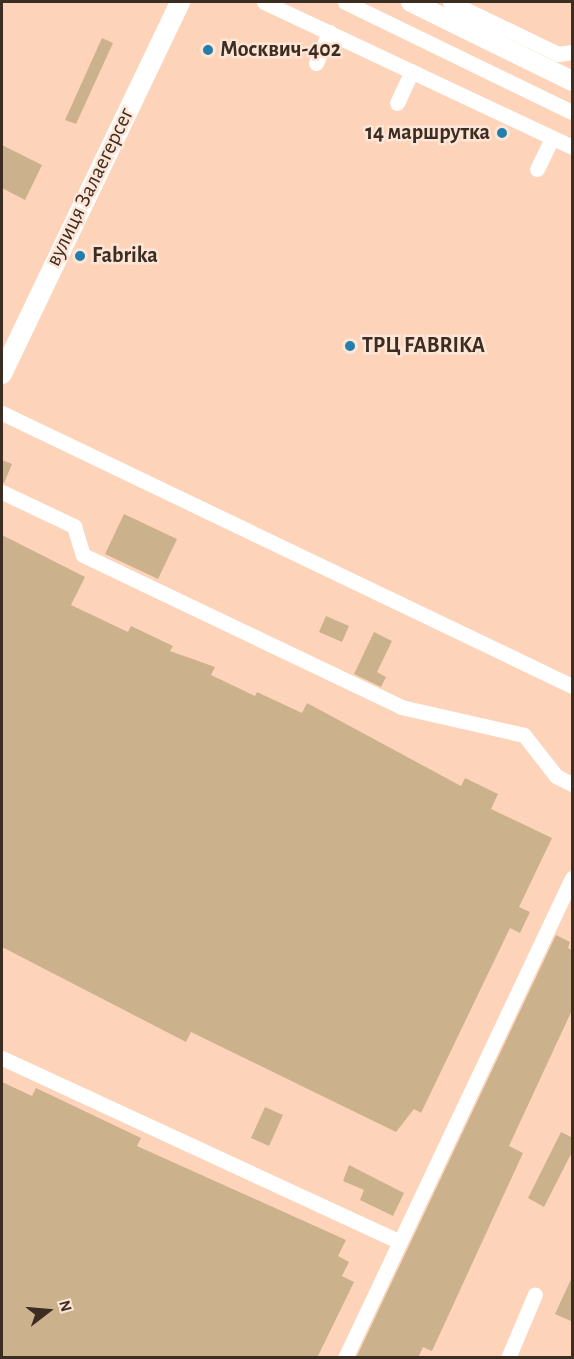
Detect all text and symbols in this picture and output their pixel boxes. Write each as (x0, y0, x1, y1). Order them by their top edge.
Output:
place label: Москвич-402 (220, 37, 341, 63)
marker: Москвич-402 (201, 43, 215, 57)
street label: вулиця Залаегерсег (40, 104, 140, 270)
place label: 14 маршрутка (365, 120, 490, 146)
marker: 14 маршрутка (495, 126, 509, 140)
place label: Fabrika (92, 243, 158, 269)
marker: Fabrika (73, 249, 87, 263)
place label: ТРЦ FABRIKA (362, 333, 485, 359)
marker: ТРЦ FABRIKA (343, 339, 357, 353)
north arrow (18, 1281, 78, 1341)
text: N (56, 1298, 75, 1314)

